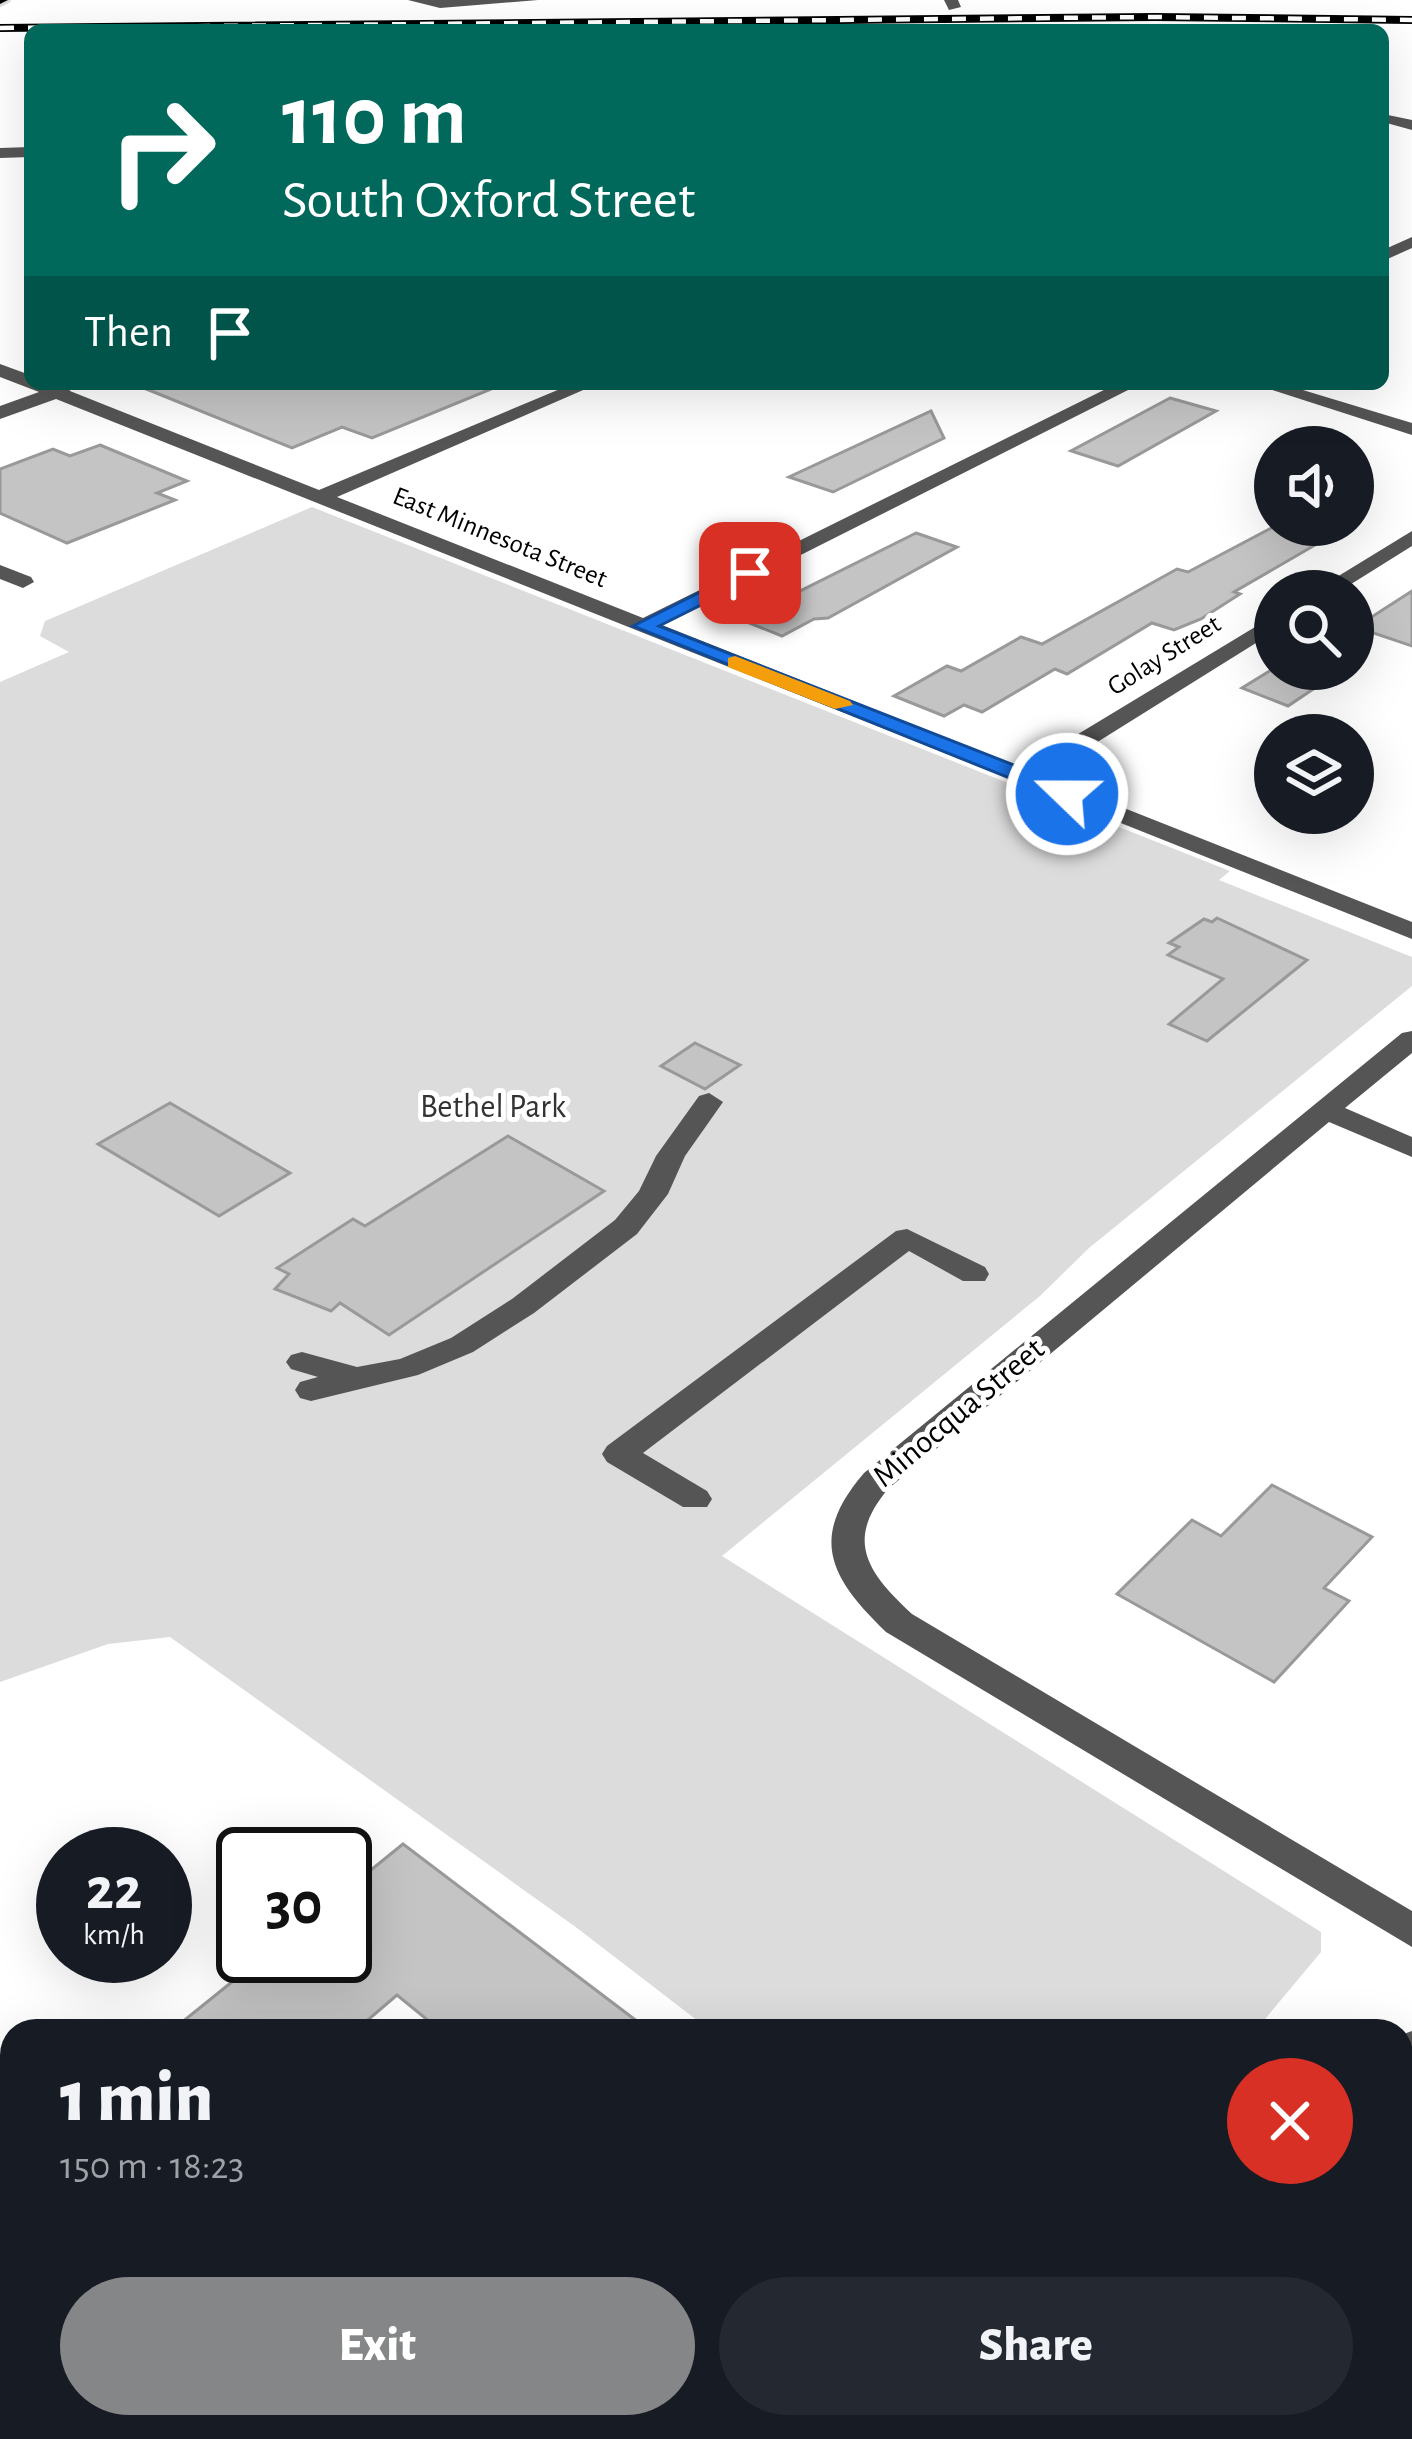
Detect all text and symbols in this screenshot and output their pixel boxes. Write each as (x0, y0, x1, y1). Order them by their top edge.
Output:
icon: right (84, 72, 240, 228)
text: 110 m (282, 76, 467, 160)
text: South Oxford Street (282, 174, 695, 228)
icon: arrive (197, 300, 263, 366)
text: Then (84, 310, 173, 355)
map controls (1254, 426, 1374, 834)
button: sound (1254, 426, 1374, 546)
street label: East Minnesota Street (389, 482, 611, 592)
pin (699, 522, 801, 624)
icon: arrive (717, 540, 783, 606)
button: search (1254, 570, 1374, 690)
street label: Golay Street (1103, 610, 1226, 701)
button: layers (1254, 714, 1374, 834)
position arrow (1004, 731, 1130, 857)
park label: Bethel Park (420, 1091, 566, 1124)
street label: Minocqua Street (867, 1332, 1051, 1494)
speed limit sign: 30 (216, 1827, 372, 1983)
text: 22 (86, 1860, 142, 1920)
text: km/h (83, 1920, 145, 1950)
button: close (1227, 2058, 1353, 2184)
text: 1 min (60, 2062, 213, 2134)
text: 150 m · 18:23 (60, 2147, 244, 2186)
button: Exit (60, 2277, 695, 2415)
button: Share (719, 2277, 1353, 2415)

